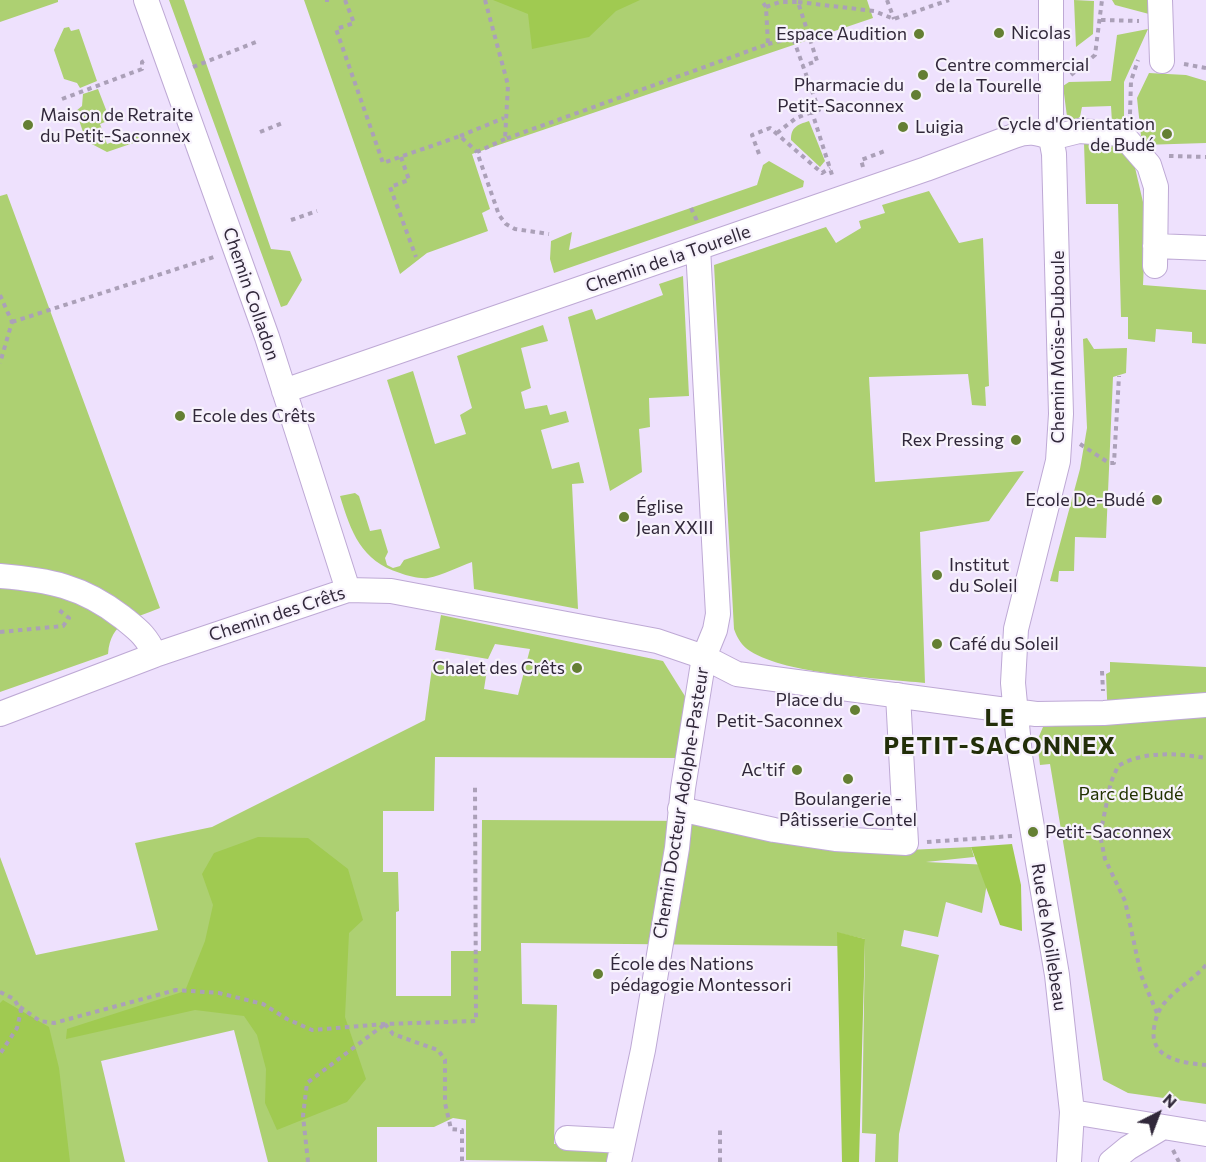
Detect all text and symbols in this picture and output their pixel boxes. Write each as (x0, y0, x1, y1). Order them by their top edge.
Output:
place label: Nicolas (1011, 22, 1071, 44)
place label: Espace Audition (776, 23, 907, 45)
marker: Nicolas (992, 26, 1006, 40)
marker: Espace Audition (912, 27, 926, 41)
place label: Centre commercial de la Tourelle (935, 54, 1089, 97)
marker: Centre commercial de la Tourelle (916, 68, 930, 82)
place label: Pharmacie du Petit-Saconnex (777, 74, 904, 116)
marker: Pharmacie du Petit-Saconnex (909, 88, 923, 102)
place label: Maison de Retraite du Petit-Saconnex (40, 104, 193, 146)
place label: Cycle d'Orientation de Budé (997, 113, 1155, 156)
place label: Luigia (915, 116, 964, 138)
marker: Maison de Retraite du Petit-Saconnex (21, 118, 35, 132)
marker: Luigia (896, 120, 910, 134)
marker: Cycle d'Orientation de Budé (1160, 127, 1174, 141)
street label: Chemin de la Tourelle (583, 221, 753, 297)
street label: Chemin Colladon (218, 225, 284, 363)
street label: Chemin Moïse-Duboule (1047, 251, 1069, 443)
place label: Ecole des Crêts (192, 405, 316, 427)
marker: Ecole des Crêts (173, 409, 187, 423)
place label: Rex Pressing (901, 429, 1004, 451)
marker: Rex Pressing (1009, 433, 1023, 447)
place label: Ecole De-Budé (1025, 489, 1145, 511)
marker: Ecole De-Budé (1150, 493, 1164, 507)
place label: Église Jean XXIII (636, 496, 713, 538)
marker: Église Jean XXIII (617, 510, 631, 524)
place label: Institut du Soleil (949, 554, 1017, 596)
marker: Institut du Soleil (930, 568, 944, 582)
street label: Chemin des Crêts (206, 582, 348, 646)
place label: Café du Soleil (949, 633, 1059, 655)
marker: Café du Soleil (930, 637, 944, 651)
place label: Chalet des Crêts (433, 657, 565, 679)
marker: Chalet des Crêts (570, 661, 584, 675)
street label: Chemin Docteur Adolphe-Pasteur (649, 665, 713, 941)
place label: Place du Petit-Saconnex (716, 689, 843, 732)
marker: Place du Petit-Saconnex (848, 703, 862, 717)
district label: LE PETIT-SACONNEX (884, 704, 1116, 760)
place label: Ac'tif (741, 759, 785, 781)
marker: Ac'tif (790, 763, 804, 777)
marker: Boulangerie - Pâtisserie Contel (841, 772, 855, 786)
park label: Parc de Budé (1079, 783, 1183, 805)
place label: Boulangerie - Pâtisserie Contel (779, 788, 917, 830)
place label: Petit-Saconnex (1045, 821, 1172, 843)
marker: Petit-Saconnex (1026, 825, 1040, 839)
street label: Rue de Moillebeau (1027, 862, 1071, 1012)
place label: École des Nations pédagogie Montessori (610, 953, 792, 996)
marker: École des Nations pédagogie Montessori (591, 967, 605, 981)
north arrow (1128, 1084, 1188, 1144)
text: N (1160, 1089, 1181, 1111)

